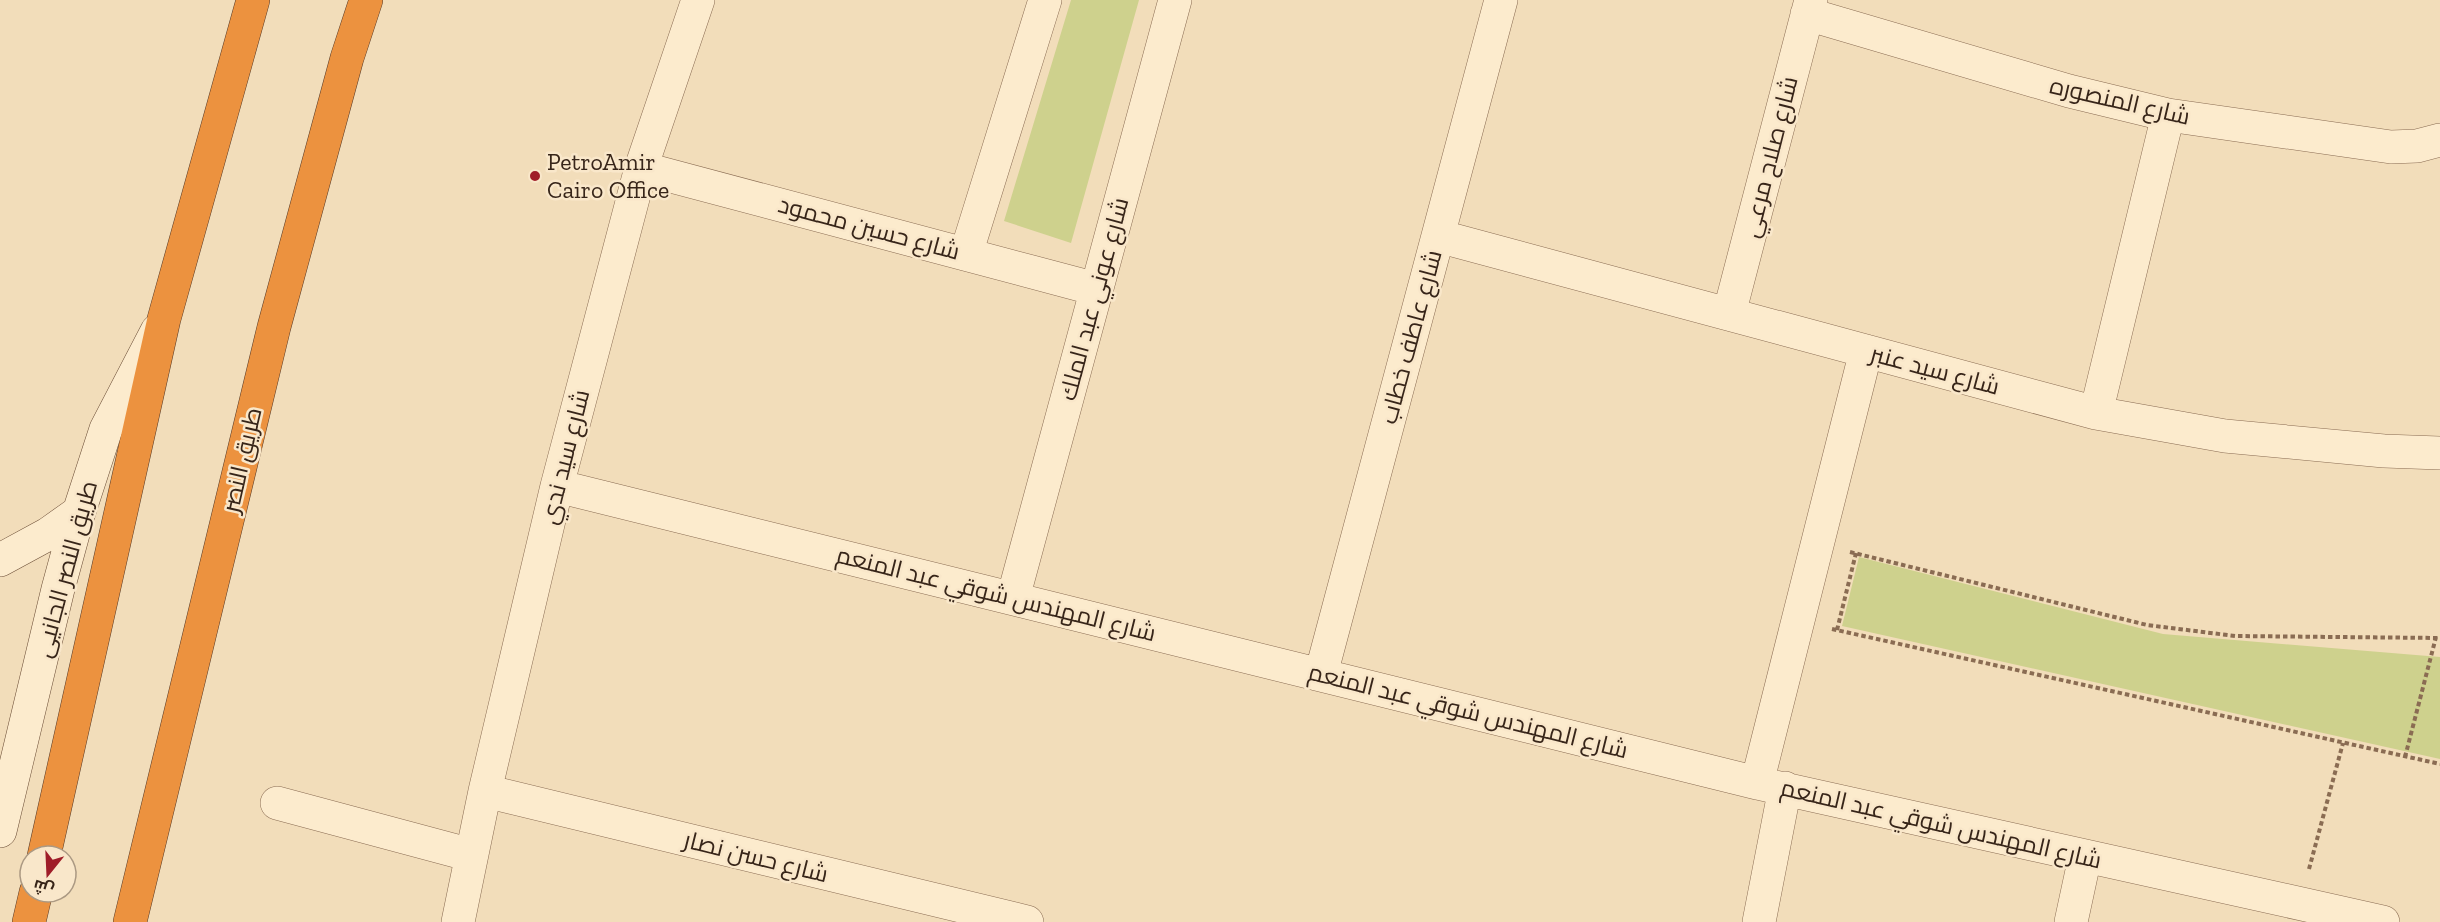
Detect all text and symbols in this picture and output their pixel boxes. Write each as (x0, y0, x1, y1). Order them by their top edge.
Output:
street label: شارع المنصوره (2047, 70, 2193, 133)
street label: شارع صلاح مرعي (1735, 73, 1808, 242)
place label: PetroAmir Cairo Office (547, 147, 669, 204)
marker: PetroAmir Cairo Office (528, 169, 542, 183)
street label: شارع حسين محمود (775, 189, 963, 268)
street label: شارع عوني عبد الملك (1052, 194, 1139, 405)
street label: شارع عاطف خطاب (1373, 247, 1450, 428)
street label: شارع سيد عنبر (1865, 338, 2003, 403)
street label: شارع سيد ندي (534, 386, 599, 528)
street label: طريق النصر (215, 404, 269, 518)
street label: طريق النصر الجانيى (28, 477, 104, 661)
street label: شارع المهندس شوقي عبد المنعم (832, 540, 1159, 652)
street label: شارع المهندس شوقي عبد المنعم (1304, 657, 1631, 769)
street label: شارع المهندس شوقي عبد المنعم (1777, 772, 2104, 879)
street label: شارع حسن نصار (678, 824, 831, 890)
north arrow (18, 844, 78, 904)
text: ش (31, 876, 56, 900)

